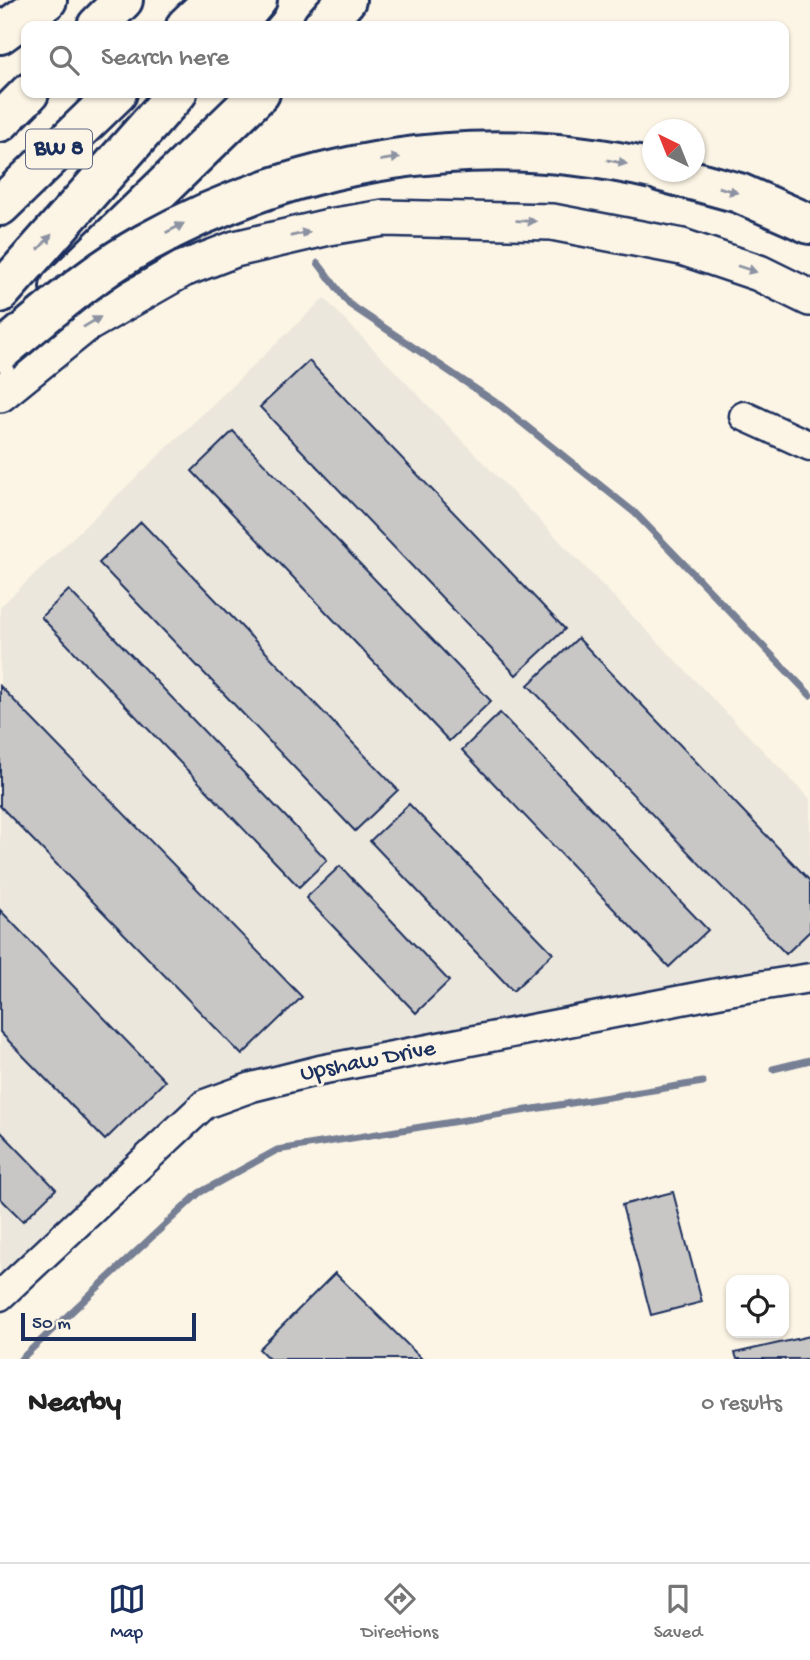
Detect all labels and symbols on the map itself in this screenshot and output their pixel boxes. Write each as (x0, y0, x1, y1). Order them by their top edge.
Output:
north arrow (642, 119, 705, 182)
road number: BW 8 (26, 130, 92, 168)
one-way arrow (379, 153, 401, 164)
one-way arrow (606, 157, 628, 168)
one-way arrow (718, 186, 739, 196)
one-way arrow (515, 216, 537, 227)
one-way arrow (165, 223, 185, 234)
one-way arrow (289, 228, 311, 239)
one-way arrow (37, 233, 53, 251)
one-way arrow (737, 264, 758, 275)
one-way arrow (82, 315, 101, 328)
street label: Upshaw Drive (298, 1035, 439, 1089)
scale bar (21, 1310, 196, 1342)

